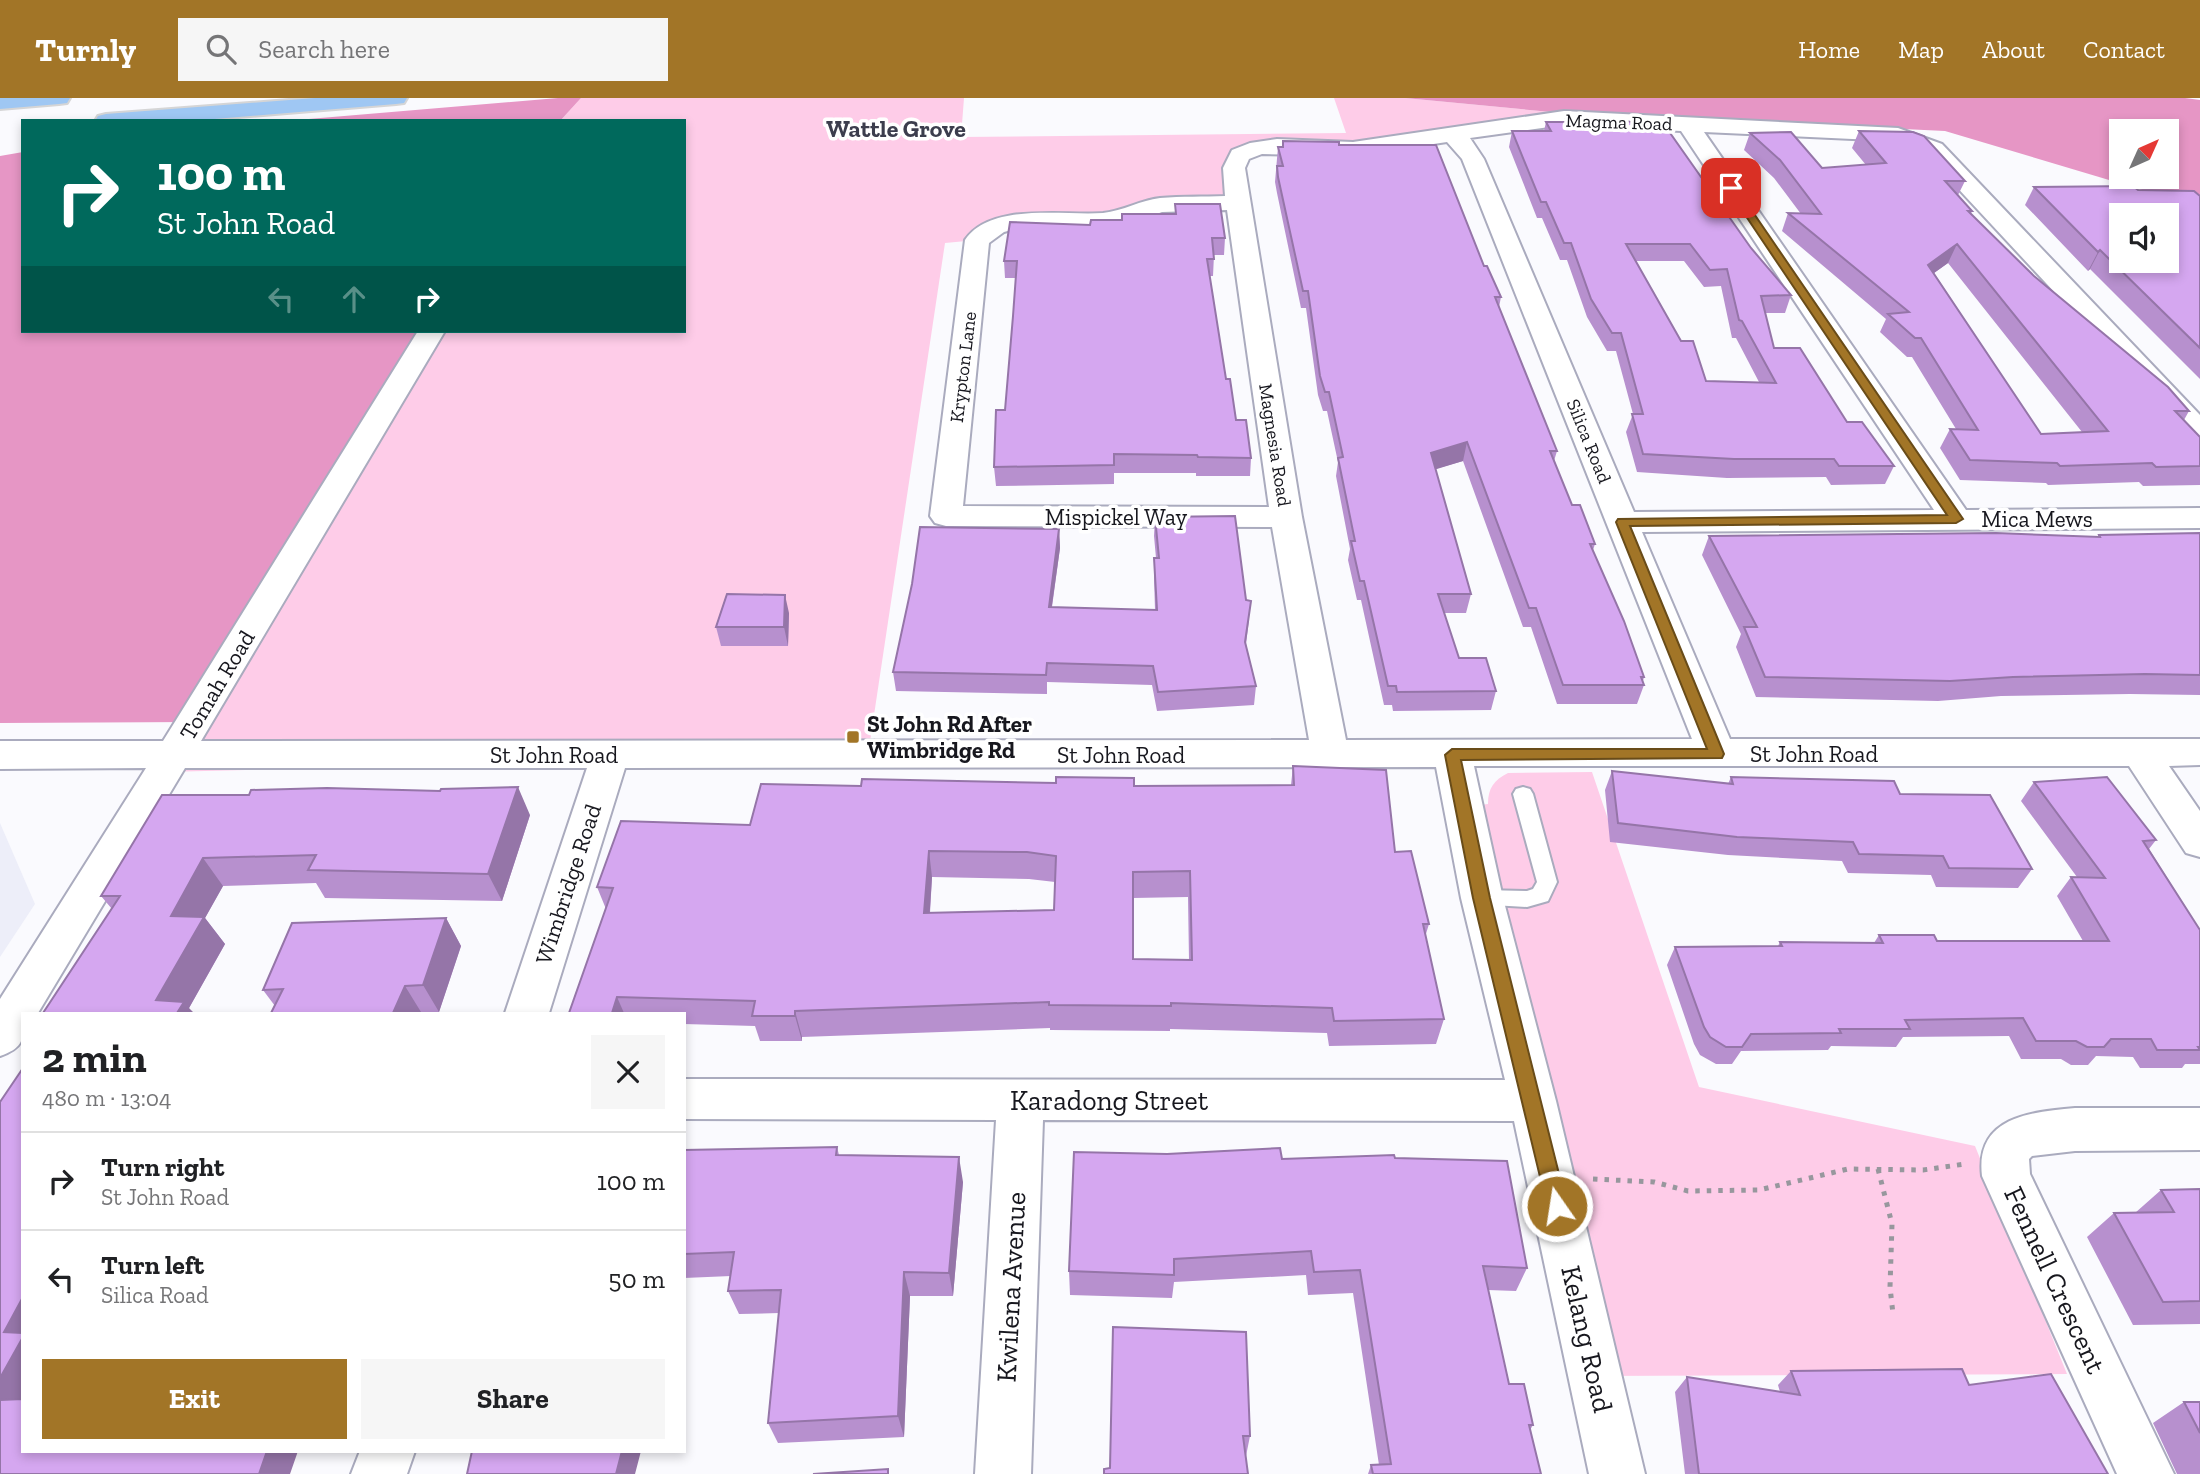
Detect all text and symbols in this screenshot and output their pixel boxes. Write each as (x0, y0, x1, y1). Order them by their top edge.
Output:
search box (178, 18, 668, 81)
text: Turnly (35, 30, 136, 69)
icon: search (202, 30, 240, 68)
text: Search here (258, 33, 390, 65)
text: Home (1798, 35, 1860, 64)
text: Map (1898, 35, 1944, 64)
text: About (1982, 35, 2045, 64)
text: Contact (2083, 35, 2165, 64)
street label: Magma Road (1565, 109, 1673, 135)
district label: Wattle Grove (826, 114, 966, 143)
north arrow (2109, 119, 2179, 189)
map controls (2109, 119, 2179, 273)
text: 100 m (157, 144, 285, 203)
icon: right (42, 147, 133, 238)
pin (1701, 158, 1761, 218)
icon: arrive (1712, 169, 1750, 207)
button: sound (2109, 203, 2179, 273)
text: St John Road (157, 204, 335, 242)
icon: left (262, 280, 300, 318)
icon: ahead (335, 280, 373, 318)
icon: right (408, 280, 446, 318)
street label: Krypton Lane (945, 310, 981, 424)
street label: Magnesia Road (1254, 382, 1296, 509)
street label: Silica Road (1562, 395, 1617, 487)
street label: Mispickel Way (1045, 503, 1187, 531)
street label: Mica Mews (1981, 505, 2093, 533)
street label: Tomah Road (173, 625, 261, 745)
place label: St John Rd After Wimbridge Rd (867, 710, 1032, 764)
marker: St John Rd After Wimbridge Rd (845, 729, 861, 745)
street label: St John Road (1750, 740, 1878, 768)
street label: St John Road (490, 741, 618, 769)
street label: St John Road (1057, 741, 1185, 769)
street label: Wimbridge Road (529, 800, 607, 967)
text: 2 min (42, 1032, 147, 1083)
button: close (591, 1035, 665, 1109)
text: 480 m · 13:04 (42, 1084, 171, 1112)
street label: Karadong Street (1010, 1084, 1209, 1117)
text: Turn right (101, 1151, 224, 1183)
icon: right (42, 1162, 80, 1200)
text: 100 m (597, 1165, 665, 1197)
position arrow (1520, 1169, 1594, 1243)
street label: Fennell Crescent (1997, 1181, 2113, 1379)
text: St John Road (101, 1183, 229, 1211)
street label: Kwilena Avenue (990, 1191, 1032, 1383)
text: Turn left (101, 1249, 204, 1281)
icon: left (42, 1260, 80, 1298)
street label: Kelang Road (1554, 1262, 1620, 1416)
text: 50 m (608, 1263, 665, 1295)
text: Silica Road (101, 1281, 209, 1309)
button: Exit (42, 1359, 347, 1439)
button: Share (361, 1359, 665, 1439)

